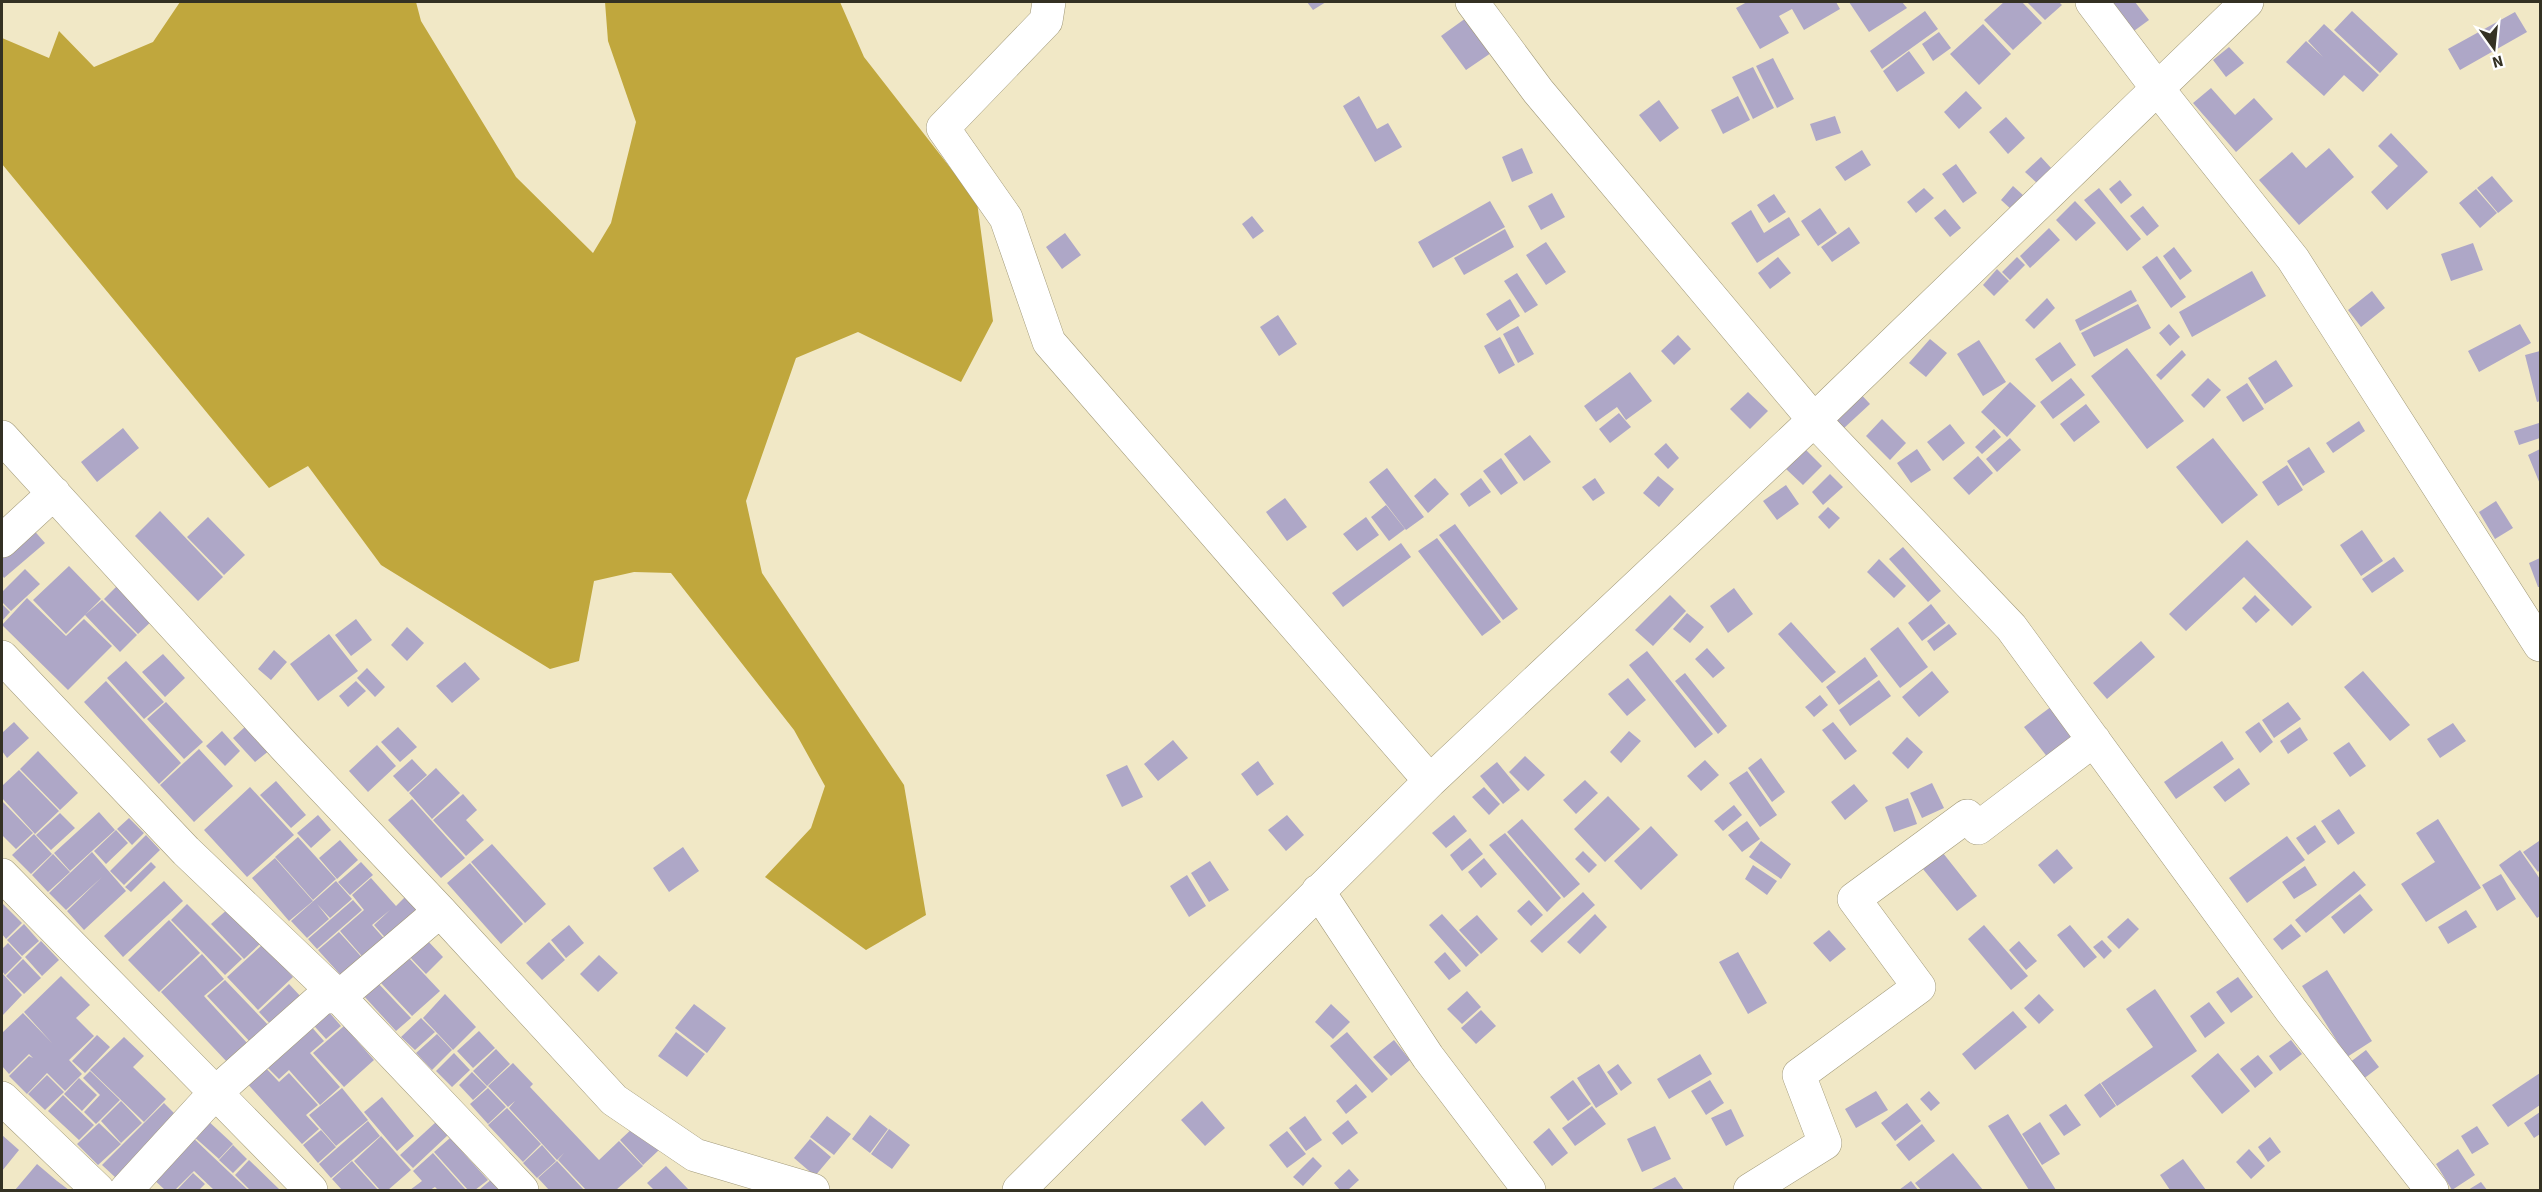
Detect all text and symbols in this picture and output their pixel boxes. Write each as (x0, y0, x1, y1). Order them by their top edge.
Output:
north arrow (2464, 18, 2524, 78)
text: N (2490, 50, 2506, 74)

